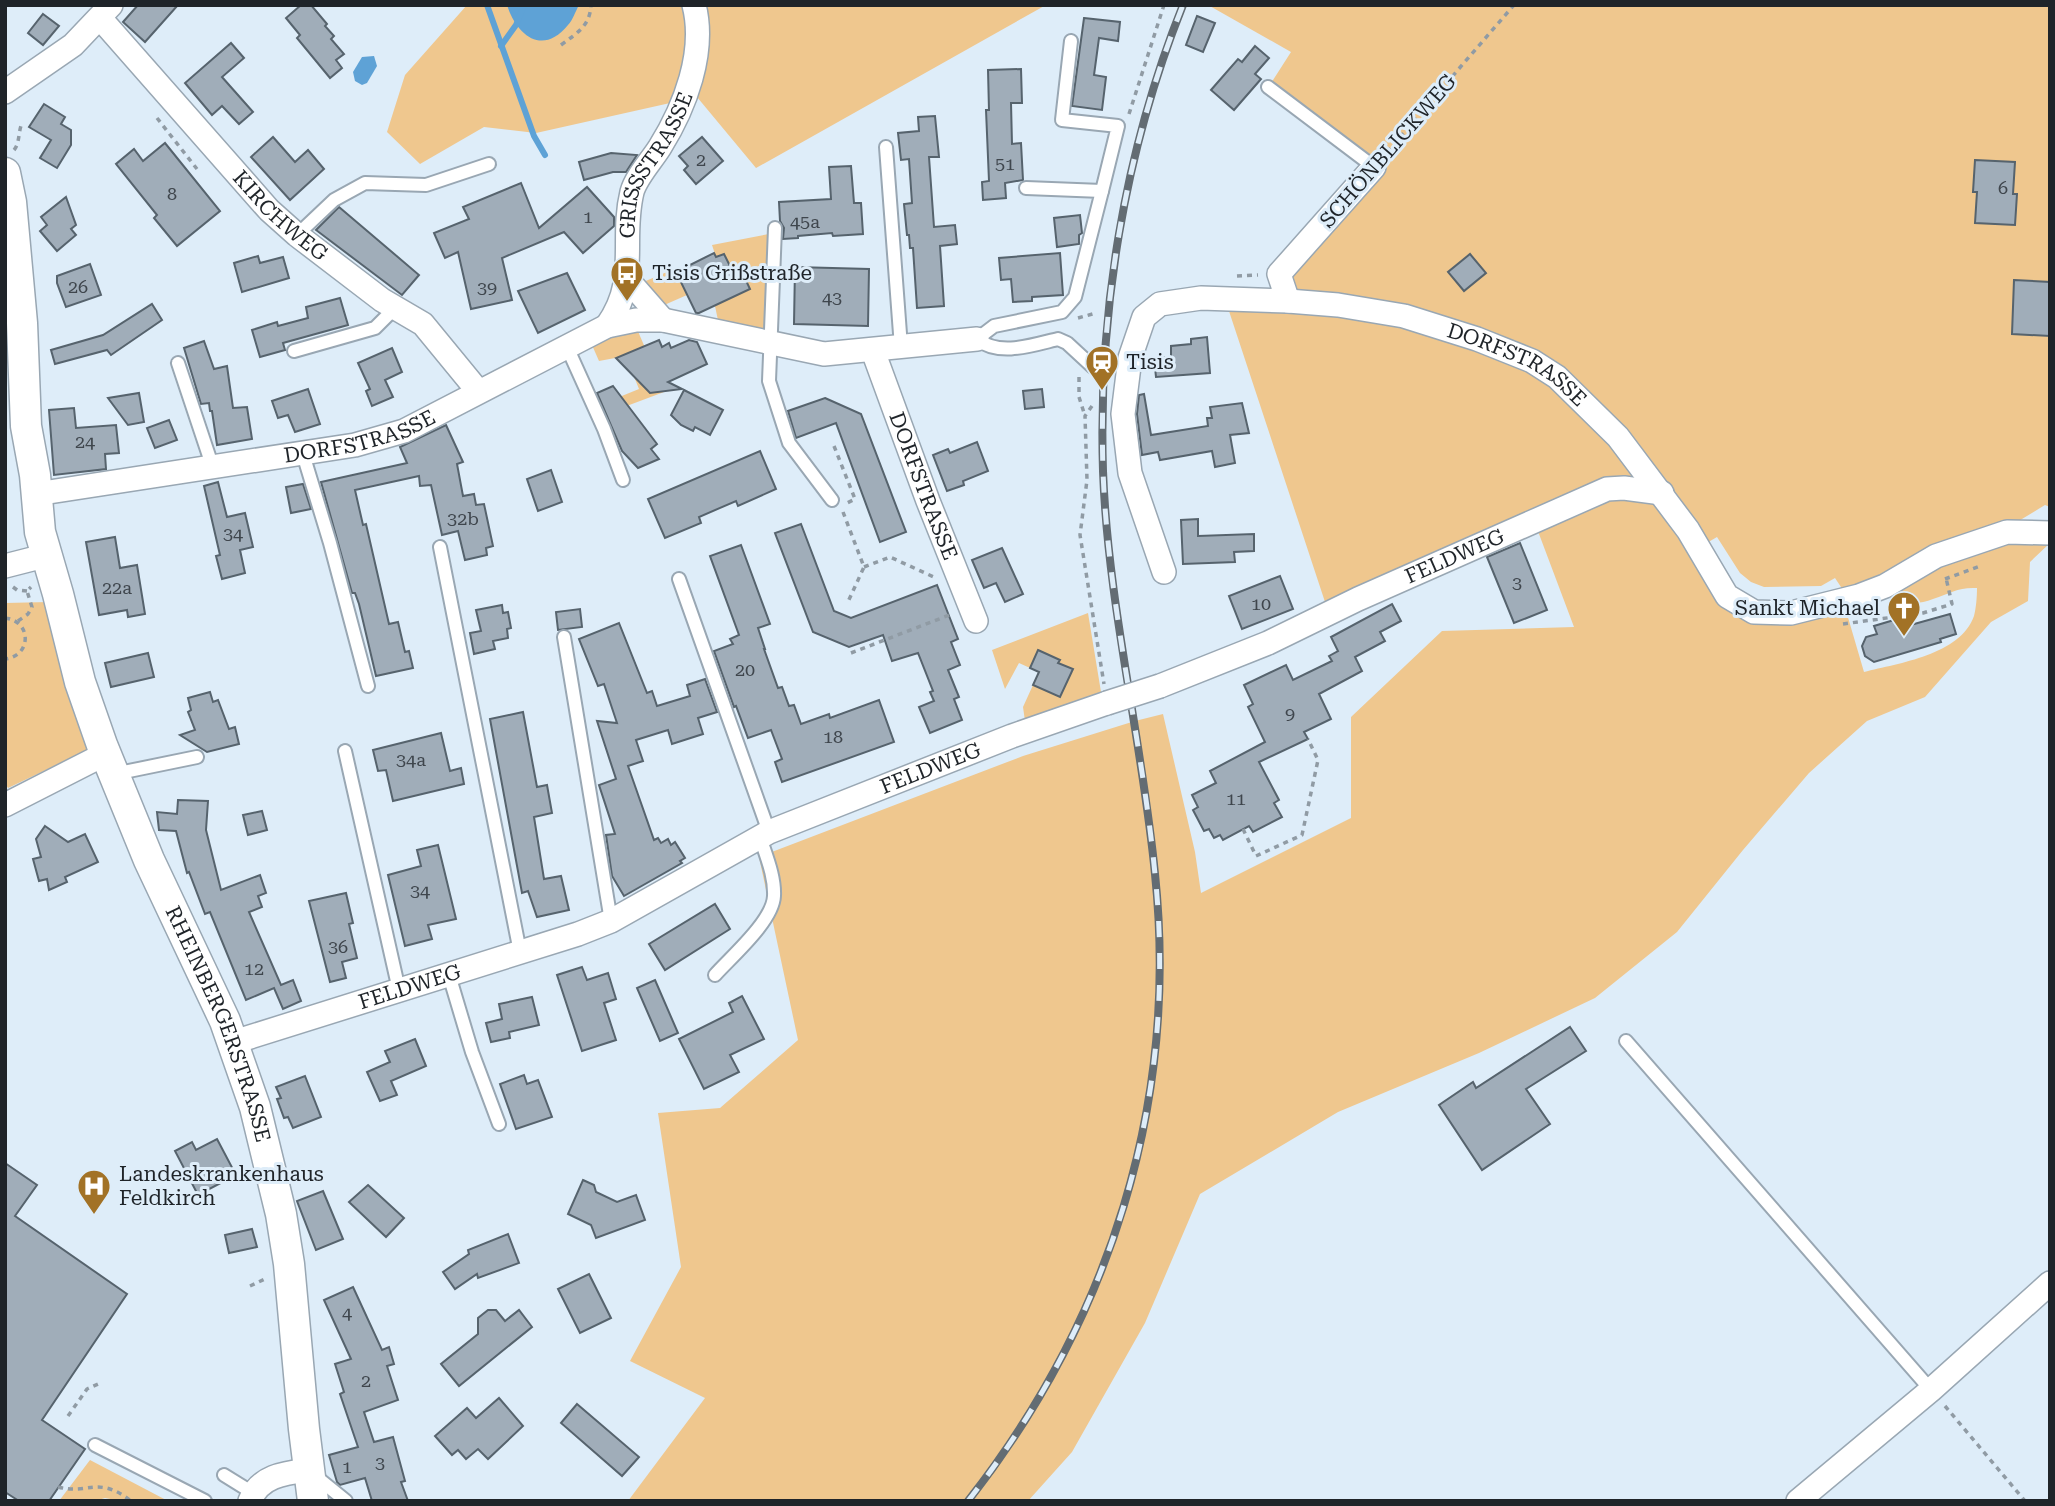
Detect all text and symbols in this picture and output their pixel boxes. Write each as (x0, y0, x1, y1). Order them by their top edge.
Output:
street label: SCHÖNBLICKWEG (1314, 69, 1461, 232)
street label: GRISSSTRASSE (615, 88, 698, 239)
house number: 2 (696, 149, 706, 170)
house number: 51 (995, 153, 1015, 174)
street label: KIRCHWEG (228, 166, 332, 266)
house number: 6 (1998, 177, 2008, 198)
house number: 8 (167, 183, 177, 204)
house number: 1 (583, 206, 593, 227)
house number: 45a (790, 211, 820, 232)
bus stop icon: Tisis Grißstraße (608, 254, 646, 303)
place label: Tisis Grißstraße (652, 261, 812, 285)
house number: 26 (68, 276, 88, 297)
house number: 39 (477, 277, 497, 298)
house number: 43 (822, 287, 842, 308)
street label: DORFSTRASSE (1444, 318, 1592, 411)
station icon: Tisis (1083, 343, 1121, 392)
place label: Tisis (1126, 350, 1174, 374)
street label: DORFSTRASSE (282, 405, 439, 468)
street label: DORFSTRASSE (884, 409, 962, 563)
house number: 24 (75, 431, 95, 452)
house number: 32b (447, 508, 479, 529)
house number: 34 (223, 523, 243, 544)
street label: FELDWEG (1401, 524, 1508, 589)
house number: 3 (1512, 572, 1522, 593)
house number: 22a (102, 577, 132, 598)
church icon: Sankt Michael (1885, 589, 1923, 638)
house number: 10 (1251, 593, 1271, 614)
place label: Sankt Michael (1735, 596, 1881, 620)
house number: 20 (735, 659, 755, 680)
house number: 9 (1285, 703, 1295, 724)
house number: 18 (823, 726, 843, 747)
street label: FELDWEG (877, 738, 984, 799)
house number: 34a (396, 749, 426, 770)
house number: 11 (1226, 788, 1246, 809)
house number: 34 (410, 880, 430, 901)
street label: RHEINBERGERSTRASSE (160, 902, 275, 1145)
house number: 36 (328, 936, 348, 957)
house number: 12 (244, 958, 264, 979)
street label: FELDWEG (355, 960, 464, 1014)
place label: Landeskrankenhaus Feldkirch (119, 1162, 324, 1210)
hospital icon: Landeskrankenhaus Feldkirch (75, 1167, 113, 1216)
house number: 4 (342, 1302, 352, 1323)
house number: 2 (361, 1370, 371, 1391)
house number: 3 (375, 1452, 385, 1473)
house number: 1 (342, 1456, 352, 1477)

